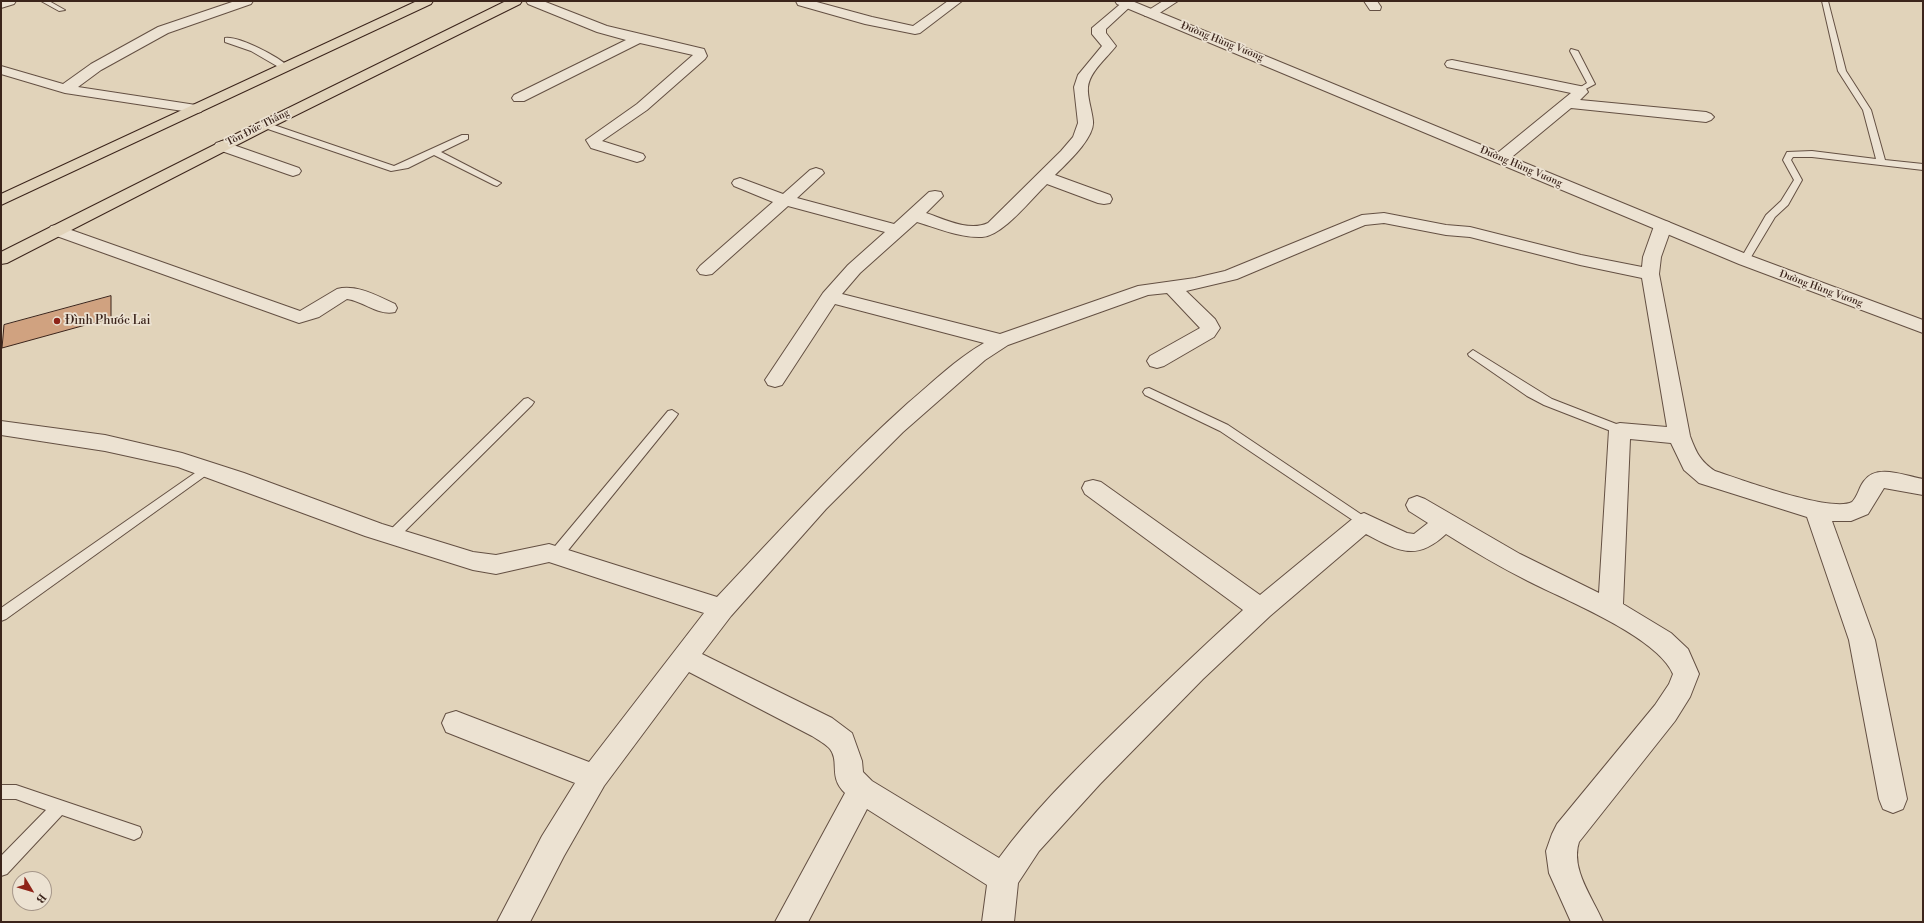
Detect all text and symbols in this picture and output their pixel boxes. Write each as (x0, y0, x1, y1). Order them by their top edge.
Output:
street label: Đường Hùng Vương (1179, 20, 1265, 64)
street label: Tôn Đức Thắng (224, 107, 292, 149)
street label: Đường Hùng Vương (1478, 144, 1564, 190)
street label: Đường Hùng Vương (1777, 268, 1865, 310)
place label: Đình Phước Lai (65, 314, 151, 328)
marker: Đình Phước Lai (52, 316, 62, 326)
north arrow (12, 871, 52, 911)
text: B (33, 890, 49, 905)

